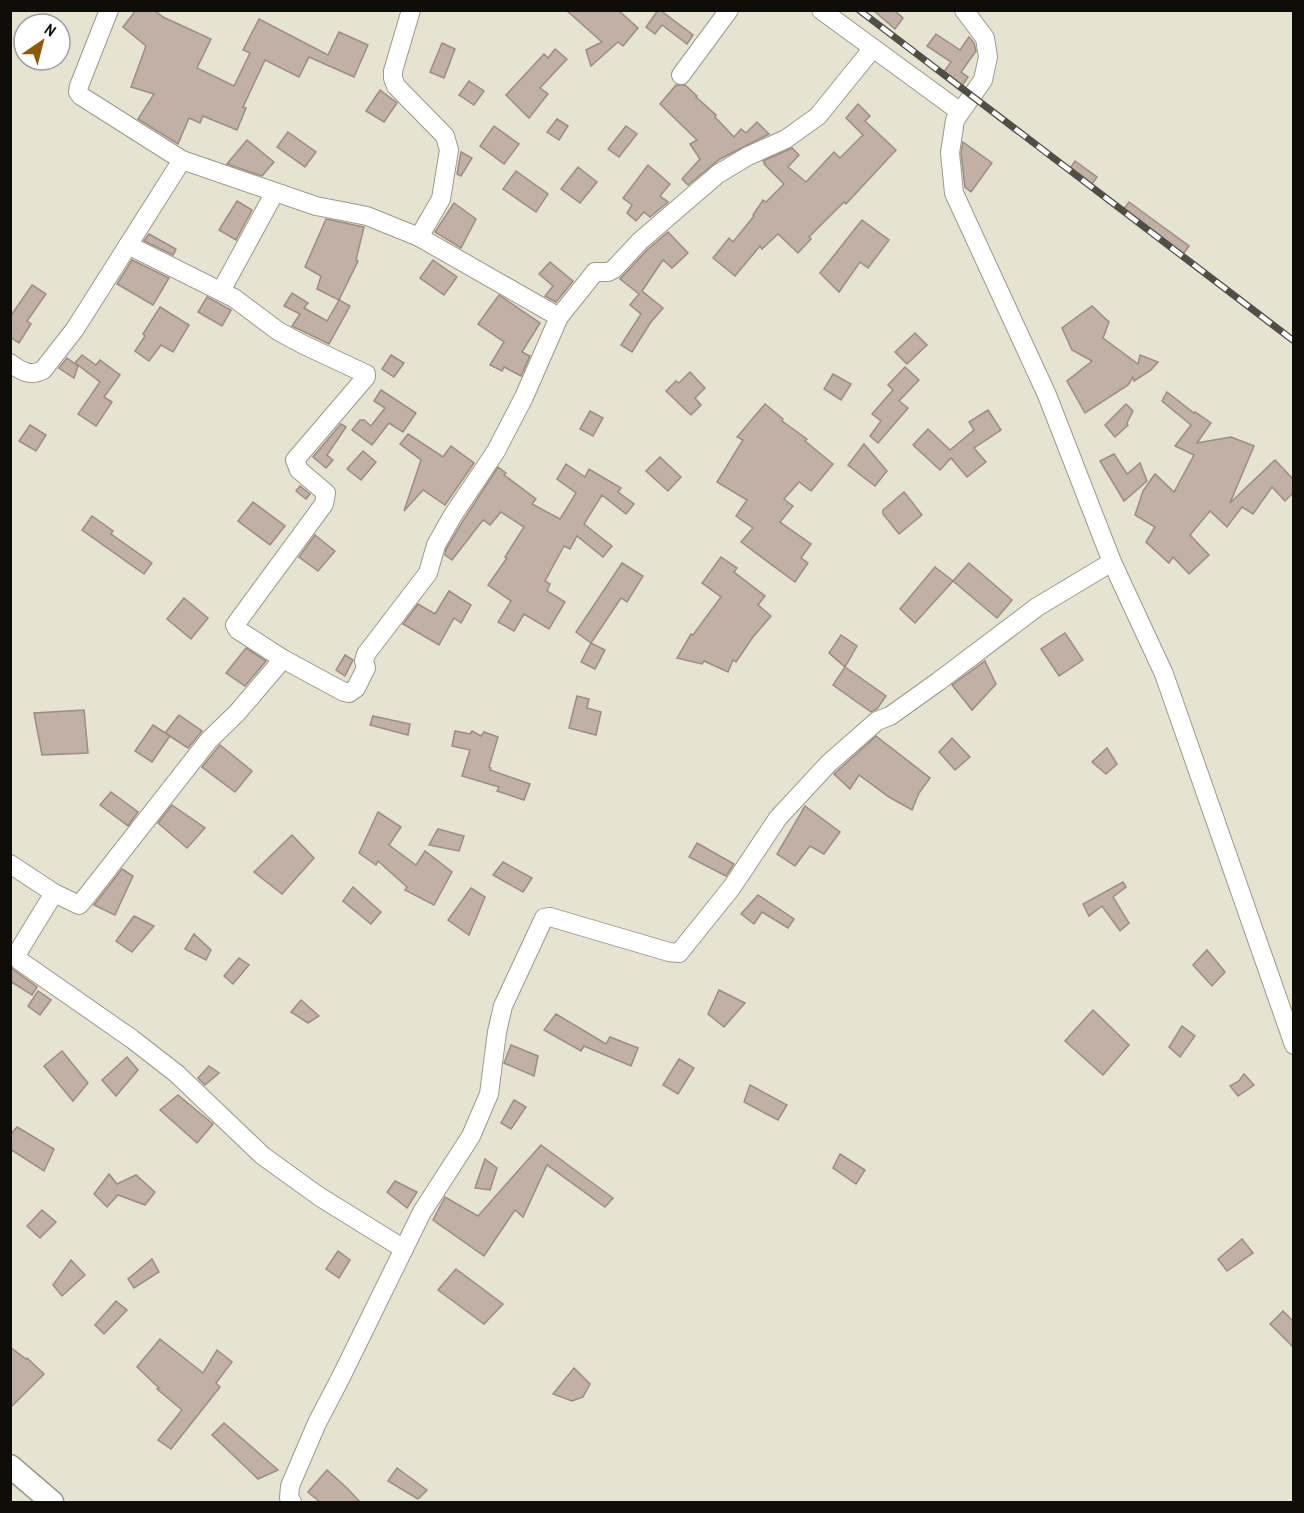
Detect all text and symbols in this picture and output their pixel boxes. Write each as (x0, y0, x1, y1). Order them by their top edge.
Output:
north arrow (12, 12, 72, 72)
text: N (40, 18, 61, 41)

